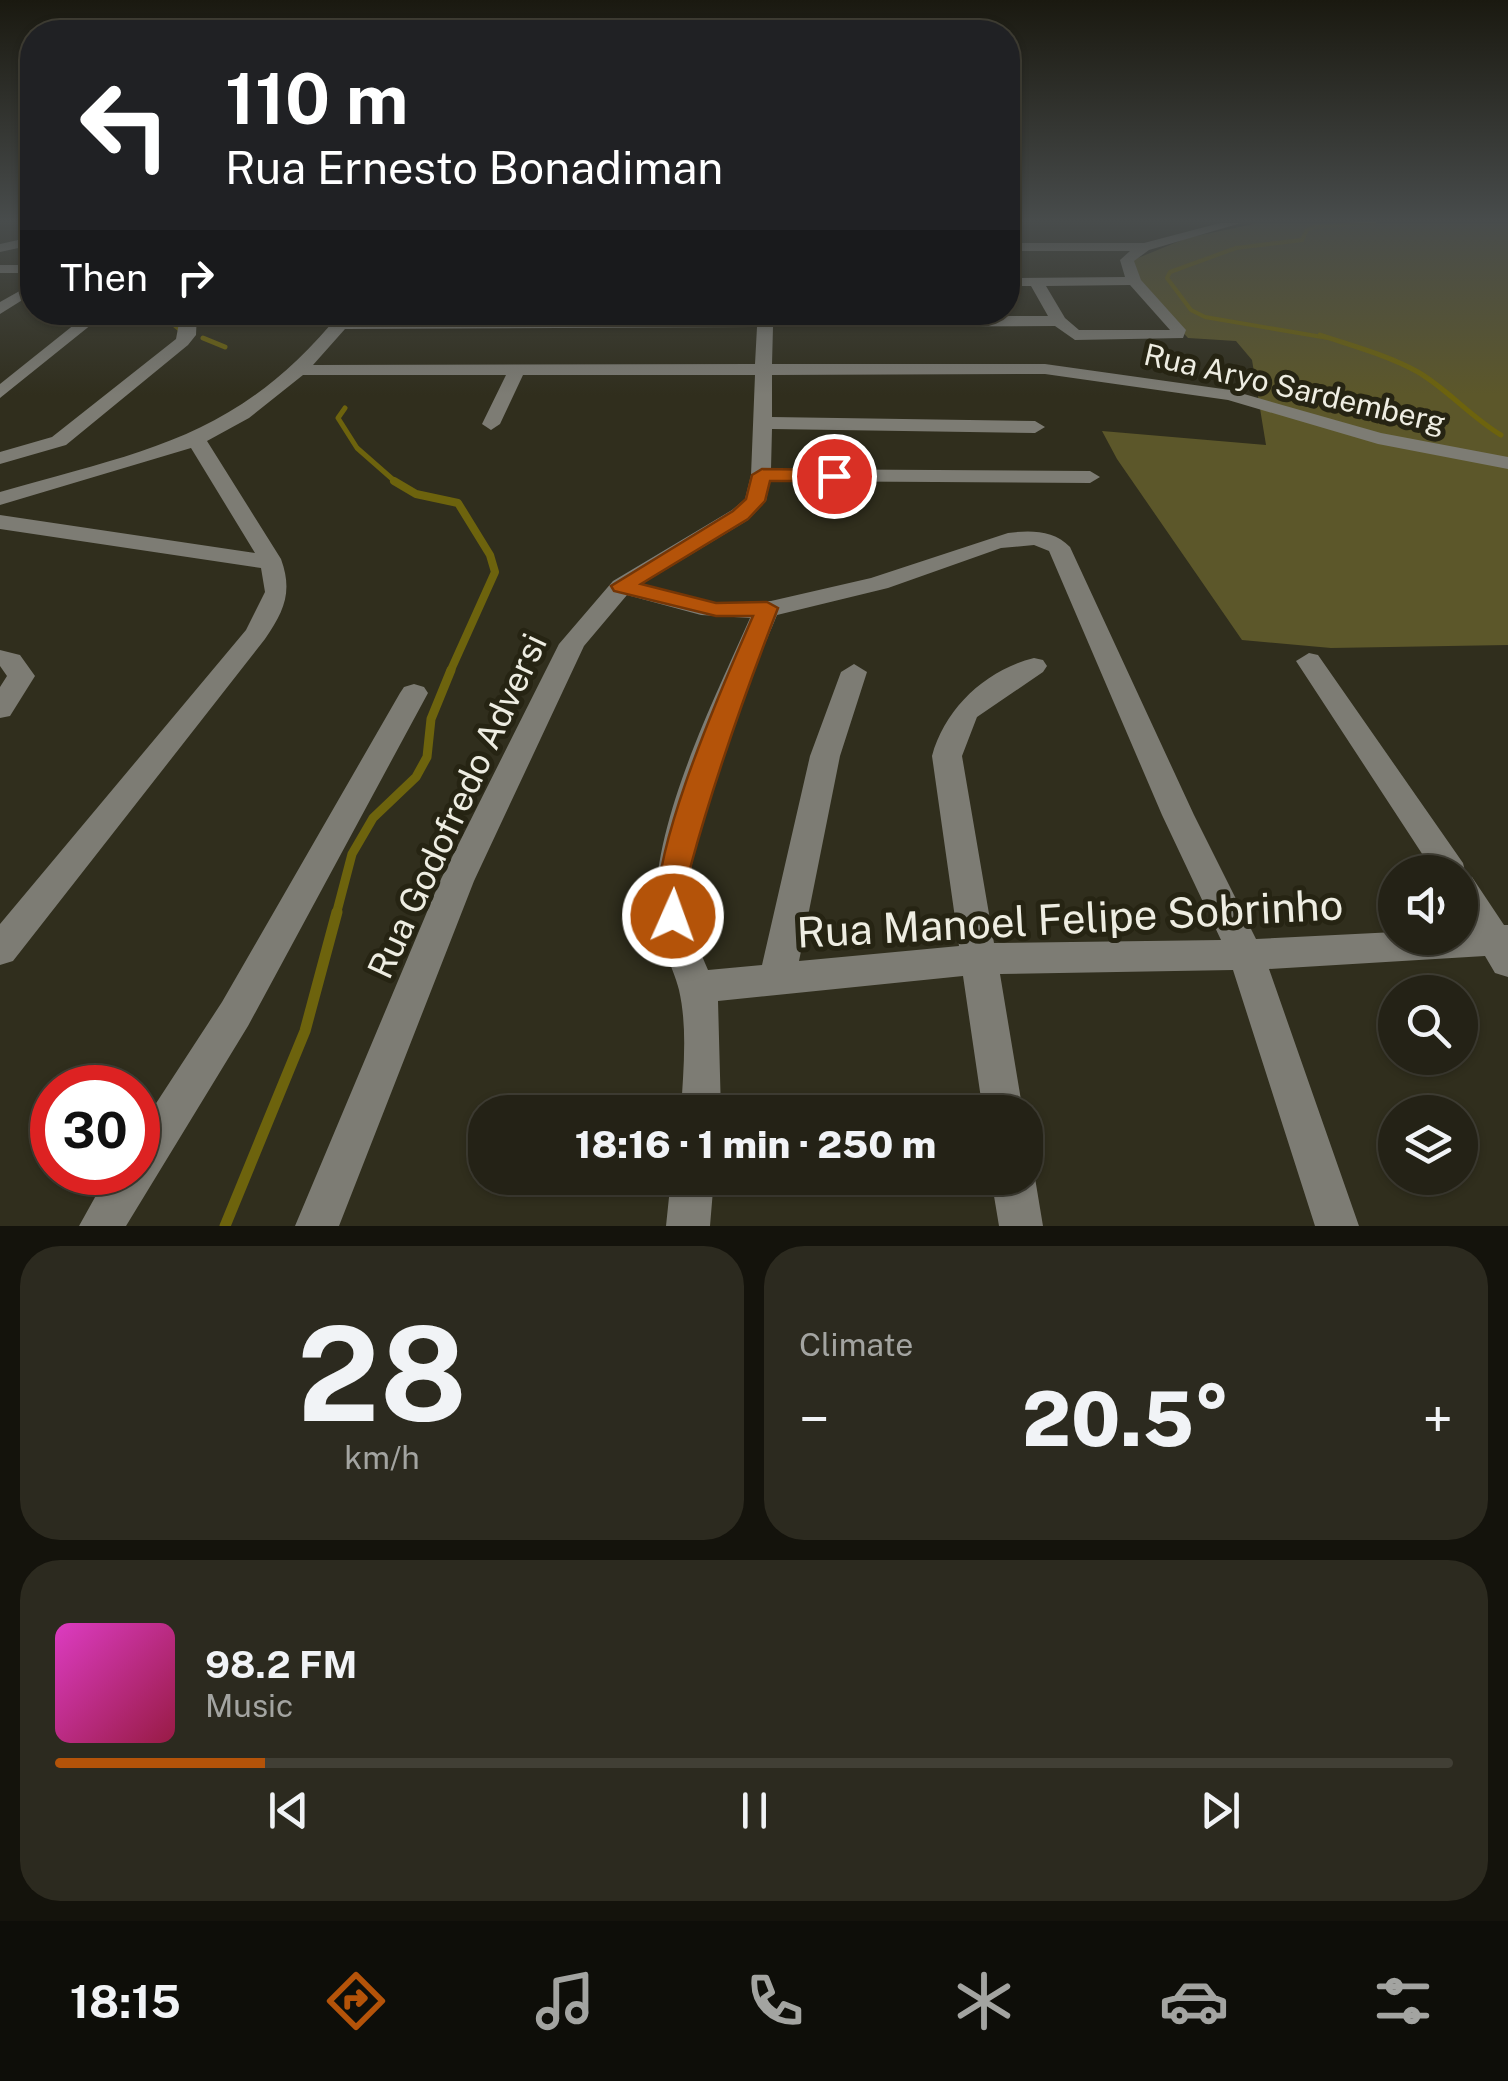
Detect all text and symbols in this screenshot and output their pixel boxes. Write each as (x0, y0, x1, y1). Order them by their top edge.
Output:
text: 110 m (225, 57, 409, 140)
icon: left (60, 60, 190, 190)
text: Rua Ernesto Bonadiman (225, 141, 723, 194)
icon: right (168, 250, 223, 305)
text: Then (60, 255, 148, 300)
street label: Rua Aryo Sardemberg (1141, 336, 1449, 440)
pin (792, 434, 877, 519)
icon: arrive (807, 449, 862, 504)
street label: Rua Godofredo Adversi (359, 627, 555, 985)
map controls (1378, 855, 1478, 1195)
button: sound (1378, 855, 1478, 955)
position arrow (621, 864, 725, 968)
street label: Rua Manoel Felipe Sobrinho (796, 879, 1344, 957)
button: search (1378, 975, 1478, 1075)
speed limit sign: 30 (30, 1065, 160, 1195)
button: layers (1378, 1095, 1478, 1195)
text: 18:16 · 1 min · 250 m (575, 1122, 936, 1167)
text: 28 (297, 1298, 467, 1450)
text: Climate (799, 1326, 913, 1363)
text: 20.5° (1022, 1375, 1230, 1463)
text: − (799, 1387, 830, 1451)
text: + (1423, 1387, 1453, 1451)
text: km/h (344, 1439, 420, 1476)
text: 98.2 FM (205, 1642, 357, 1687)
text: Music (205, 1687, 293, 1724)
icon: previous (261, 1783, 316, 1838)
icon: pause (727, 1783, 782, 1838)
icon: next (1193, 1783, 1248, 1838)
icon: directions (321, 1966, 391, 2036)
icon: music (530, 1966, 600, 2036)
icon: phone (740, 1966, 810, 2036)
icon: climate (949, 1966, 1019, 2036)
icon: car (1159, 1966, 1229, 2036)
icon: filters (1368, 1966, 1438, 2036)
text: 18:15 (70, 1975, 181, 2028)

